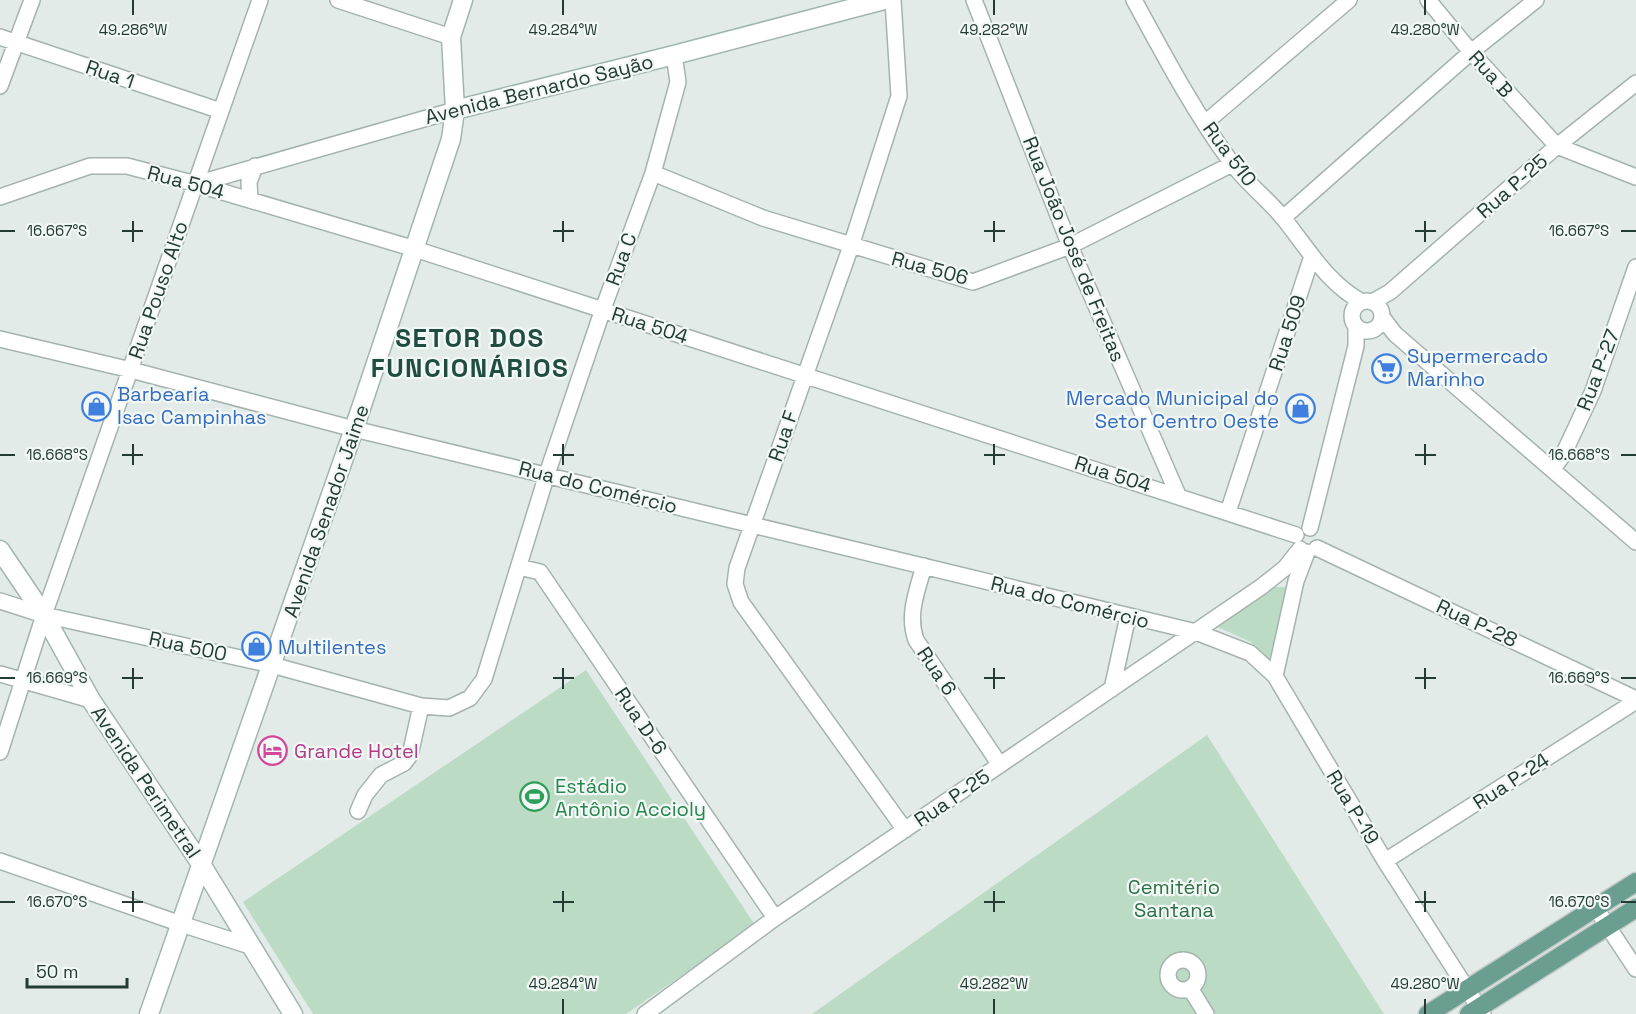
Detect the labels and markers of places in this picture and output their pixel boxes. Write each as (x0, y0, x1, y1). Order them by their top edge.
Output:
place label: Supermercado Marinho (1407, 343, 1548, 392)
supermarket icon: Supermercado Marinho (1370, 352, 1402, 384)
place label: Barbearia Isac Campinhas (117, 381, 266, 430)
place label: Mercado Municipal do Setor Centro Oeste (1066, 385, 1279, 434)
shop icon: Barbearia Isac Campinhas (80, 390, 112, 422)
shop icon: Mercado Municipal do Setor Centro Oeste (1284, 393, 1316, 425)
shop icon: Multilentes (241, 631, 273, 663)
place label: Multilentes (278, 634, 386, 660)
hotel icon: Grande Hotel (257, 735, 289, 767)
place label: Grande Hotel (294, 738, 419, 764)
place label: Estádio Antônio Accioly (555, 773, 706, 822)
sports icon: Estádio Antônio Accioly (518, 781, 550, 813)

